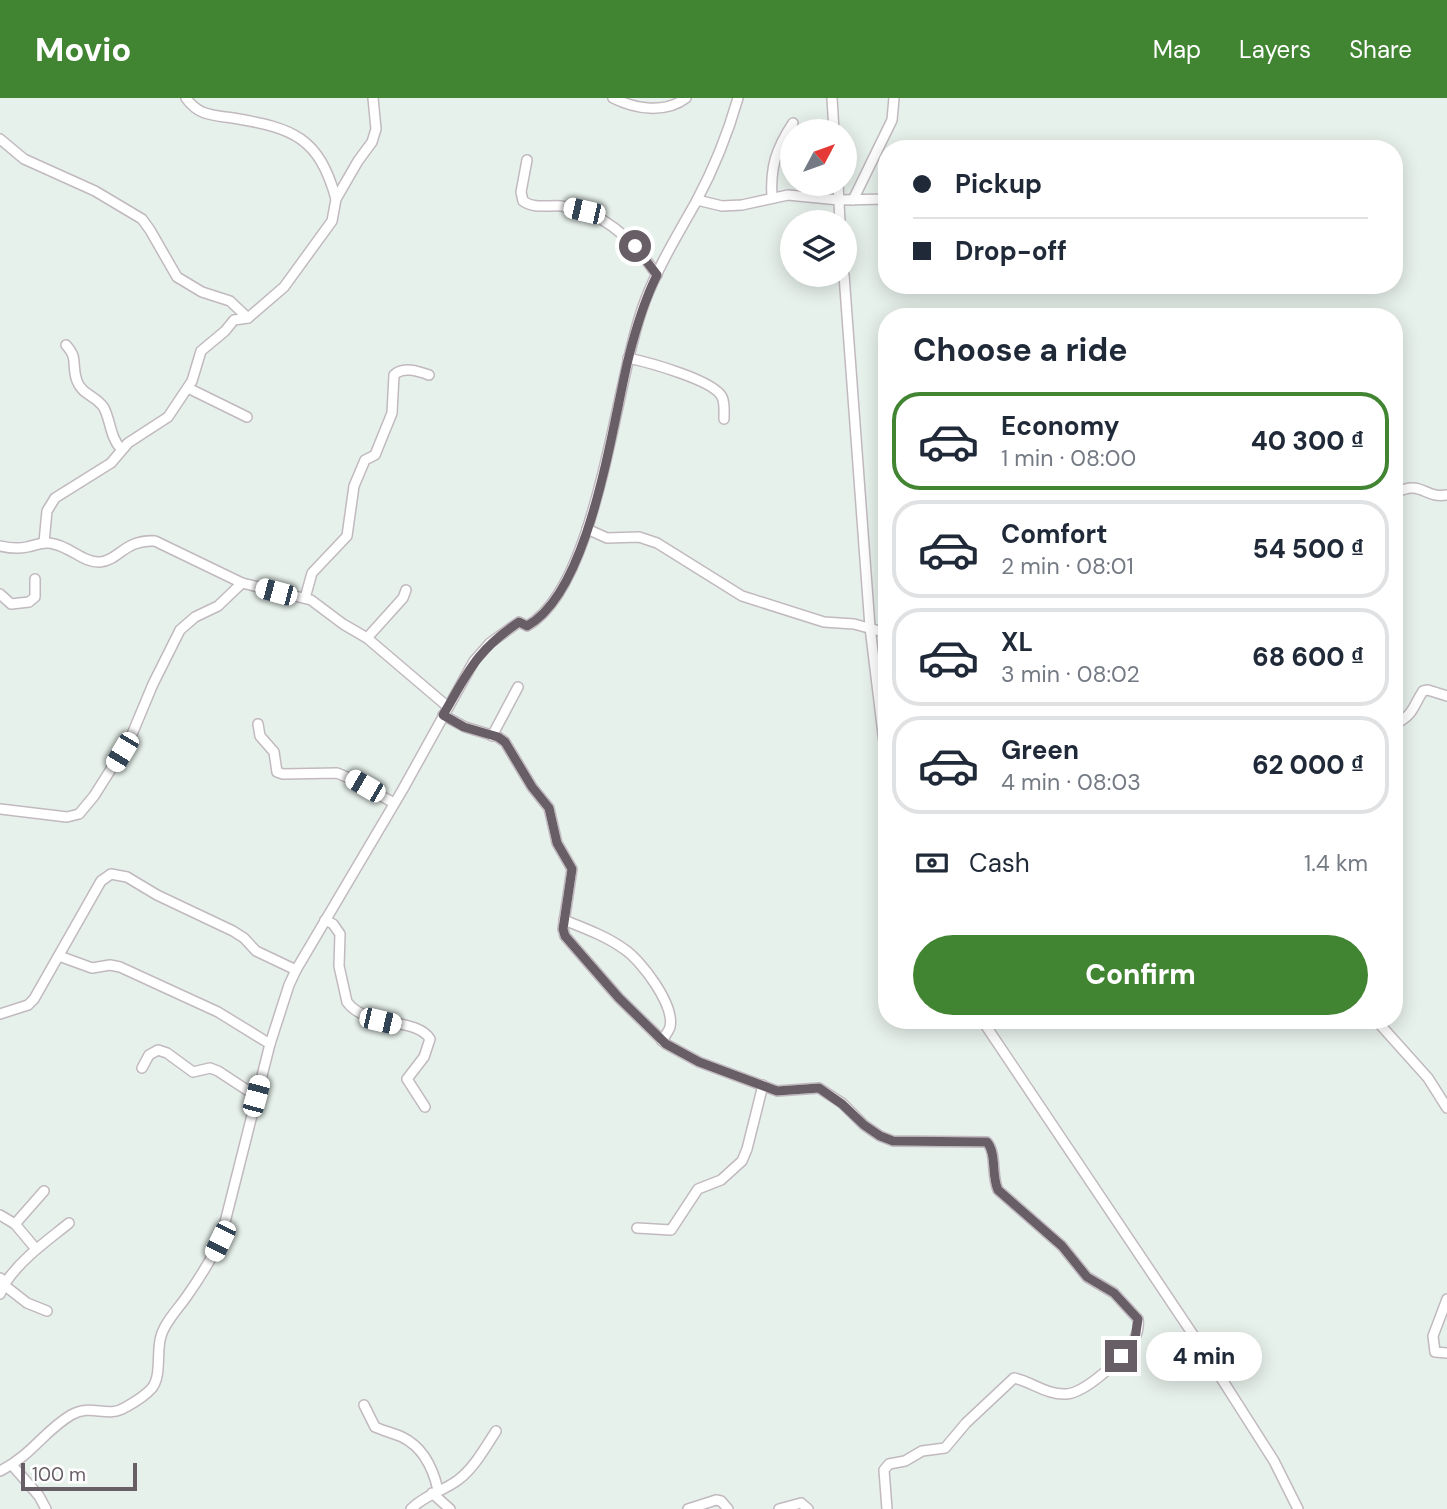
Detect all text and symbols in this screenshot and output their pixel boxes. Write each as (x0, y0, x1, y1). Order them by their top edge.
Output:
text: Movio (35, 28, 131, 71)
text: Map (1153, 34, 1201, 65)
text: Layers (1239, 34, 1311, 65)
text: Share (1349, 34, 1412, 65)
north arrow (780, 119, 858, 196)
map controls (780, 119, 857, 287)
text: Pickup (955, 167, 1042, 201)
car (562, 196, 607, 226)
button: layers (780, 210, 857, 287)
route start (619, 230, 651, 262)
text: Drop-off (955, 234, 1067, 268)
text: Choose a ride (913, 329, 1128, 371)
text: Economy (1001, 409, 1119, 443)
icon: car (917, 410, 980, 473)
text: 40 300 ₫ (1251, 424, 1364, 458)
text: 1 min · 08:00 (1001, 443, 1136, 473)
text: Comfort (1001, 517, 1107, 551)
icon: car (917, 518, 980, 581)
text: 54 500 ₫ (1252, 532, 1364, 566)
text: 2 min · 08:01 (1001, 551, 1134, 581)
car (253, 576, 300, 608)
text: XL (1001, 625, 1033, 659)
icon: car (917, 626, 980, 689)
text: 68 600 ₫ (1252, 640, 1364, 674)
text: 3 min · 08:02 (1001, 659, 1140, 689)
car (103, 729, 142, 775)
text: Green (1001, 733, 1079, 767)
icon: car (917, 734, 980, 797)
text: 62 000 ₫ (1252, 748, 1364, 782)
car (342, 766, 389, 806)
text: 4 min · 08:03 (1001, 767, 1141, 797)
icon: cash (913, 844, 951, 882)
text: Cash (969, 846, 1030, 880)
text: 1.4 km (1304, 848, 1368, 878)
button: Confirm (913, 935, 1368, 1015)
car (358, 1006, 403, 1036)
car (241, 1073, 272, 1119)
car (202, 1218, 239, 1264)
callout: 4 min (1146, 1332, 1261, 1380)
route end (1105, 1340, 1137, 1372)
text: 4 min (1173, 1341, 1235, 1371)
scale bar (21, 1460, 136, 1492)
text: 100 m (32, 1462, 86, 1487)

